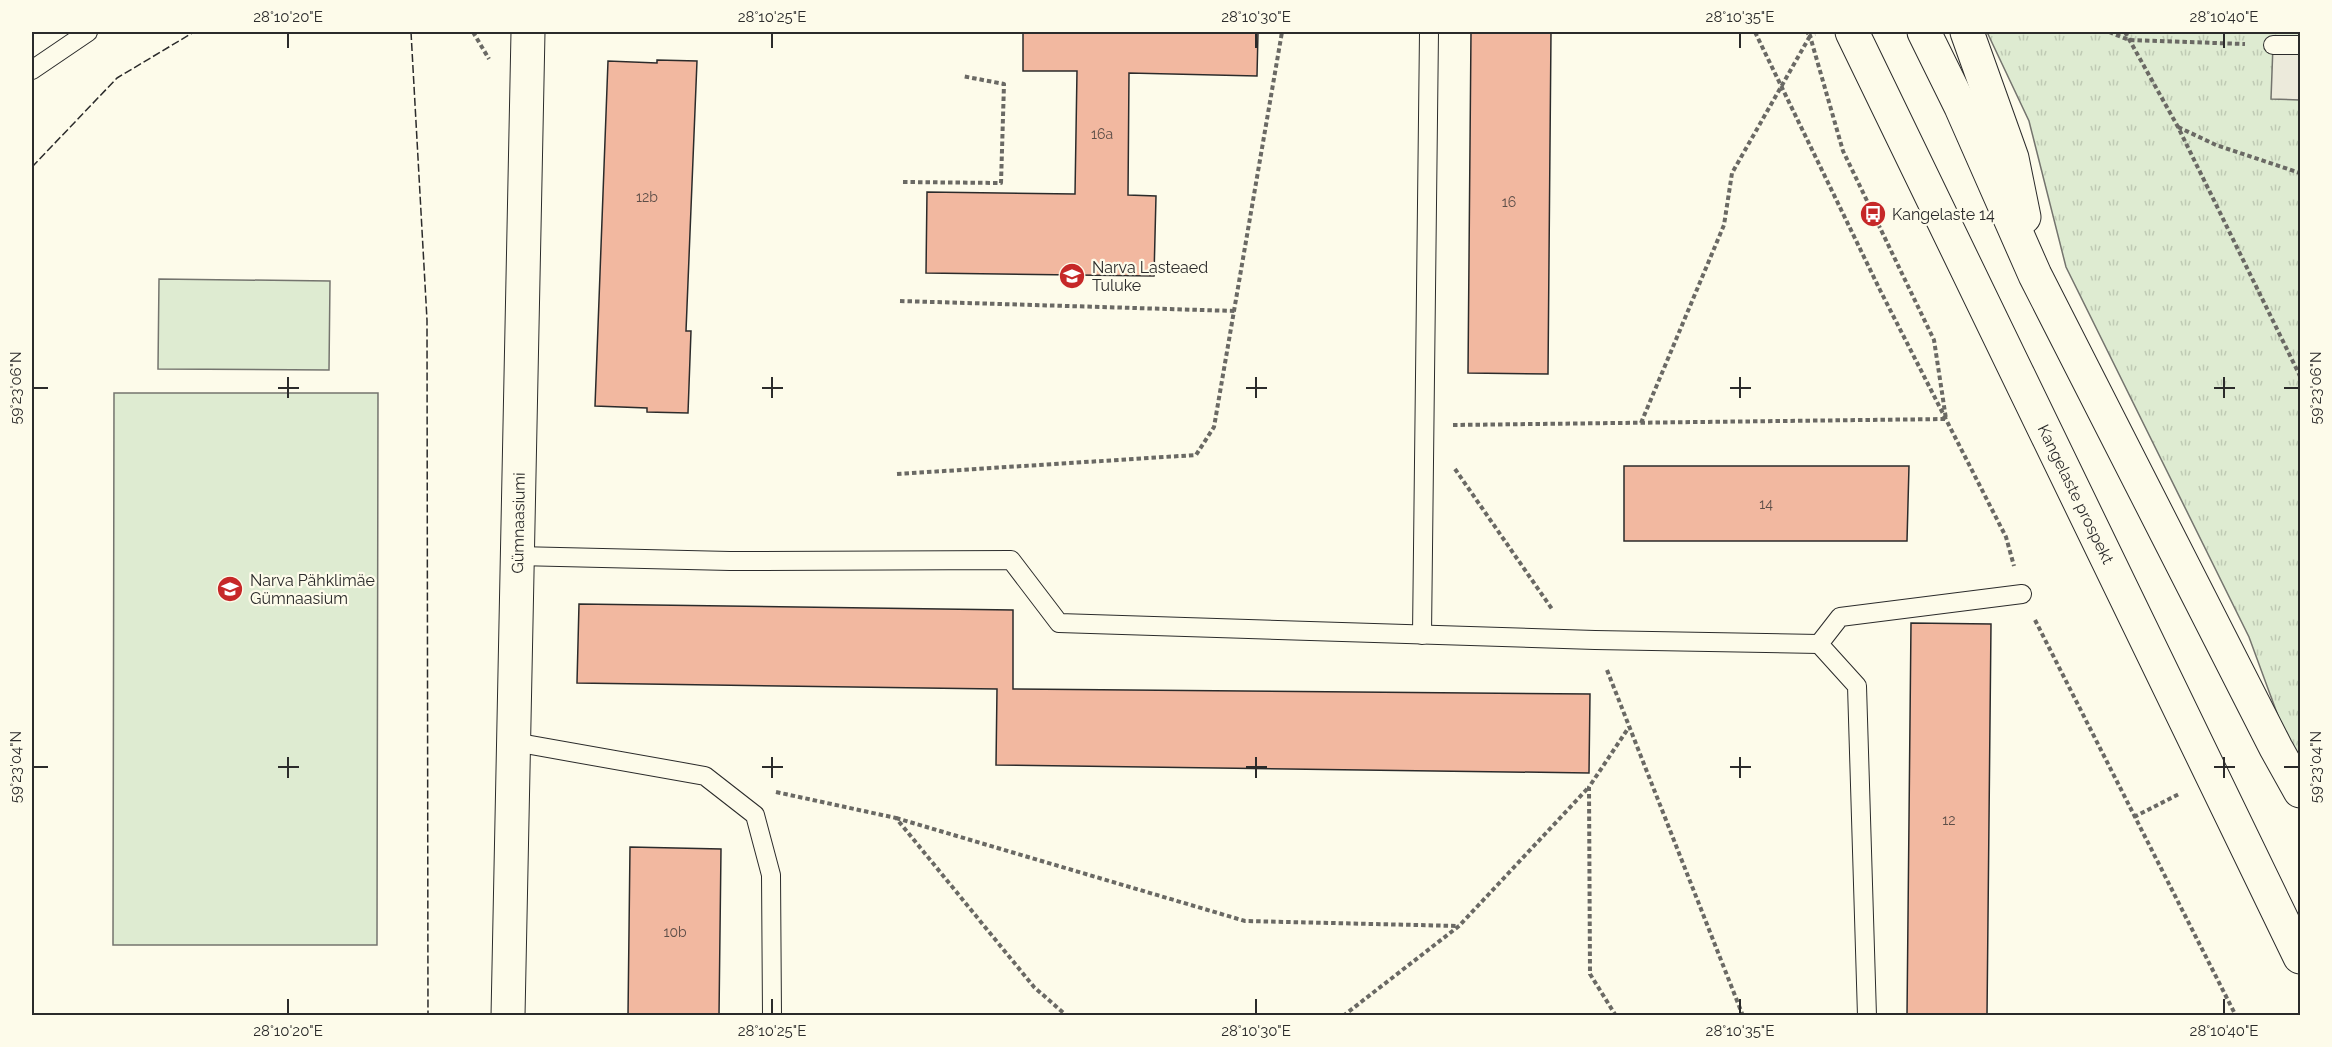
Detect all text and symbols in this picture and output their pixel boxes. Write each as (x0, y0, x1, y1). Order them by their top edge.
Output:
text: 28°10'20"E (253, 8, 323, 26)
text: 28°10'25"E (738, 8, 806, 26)
text: 28°10'30"E (1221, 8, 1291, 26)
text: 28°10'35"E (1706, 8, 1774, 26)
text: 28°10'40"E (2190, 8, 2258, 26)
house number: 16a (1091, 126, 1113, 142)
house number: 12b (636, 189, 658, 205)
house number: 16 (1502, 194, 1516, 210)
bus stop icon: Kangelaste 14 (1858, 199, 1888, 229)
place label: Kangelaste 14 (1892, 205, 1995, 224)
place label: Narva Lasteaed Tuluke (1092, 258, 1208, 295)
school or university icon: Narva Lasteaed Tuluke (1057, 261, 1087, 291)
text: 59°23'06"N (7, 351, 25, 425)
text: 59°23'06"N (2307, 351, 2325, 425)
street label: Kangelaste prospekt (2034, 421, 2118, 568)
street label: Gümnaasiumi (508, 472, 529, 574)
house number: 14 (1759, 496, 1773, 512)
place label: Narva Pähklimäe Gümnaasium (250, 571, 375, 608)
school or university icon: Narva Pähklimäe Gümnaasium (215, 574, 245, 604)
text: 59°23'04"N (7, 731, 25, 803)
text: 59°23'04"N (2307, 731, 2325, 803)
house number: 12 (1942, 812, 1956, 828)
house number: 10b (663, 924, 687, 940)
text: 28°10'20"E (253, 1022, 323, 1040)
text: 28°10'25"E (738, 1022, 806, 1040)
text: 28°10'30"E (1221, 1022, 1291, 1040)
text: 28°10'35"E (1706, 1022, 1774, 1040)
text: 28°10'40"E (2190, 1022, 2258, 1040)

